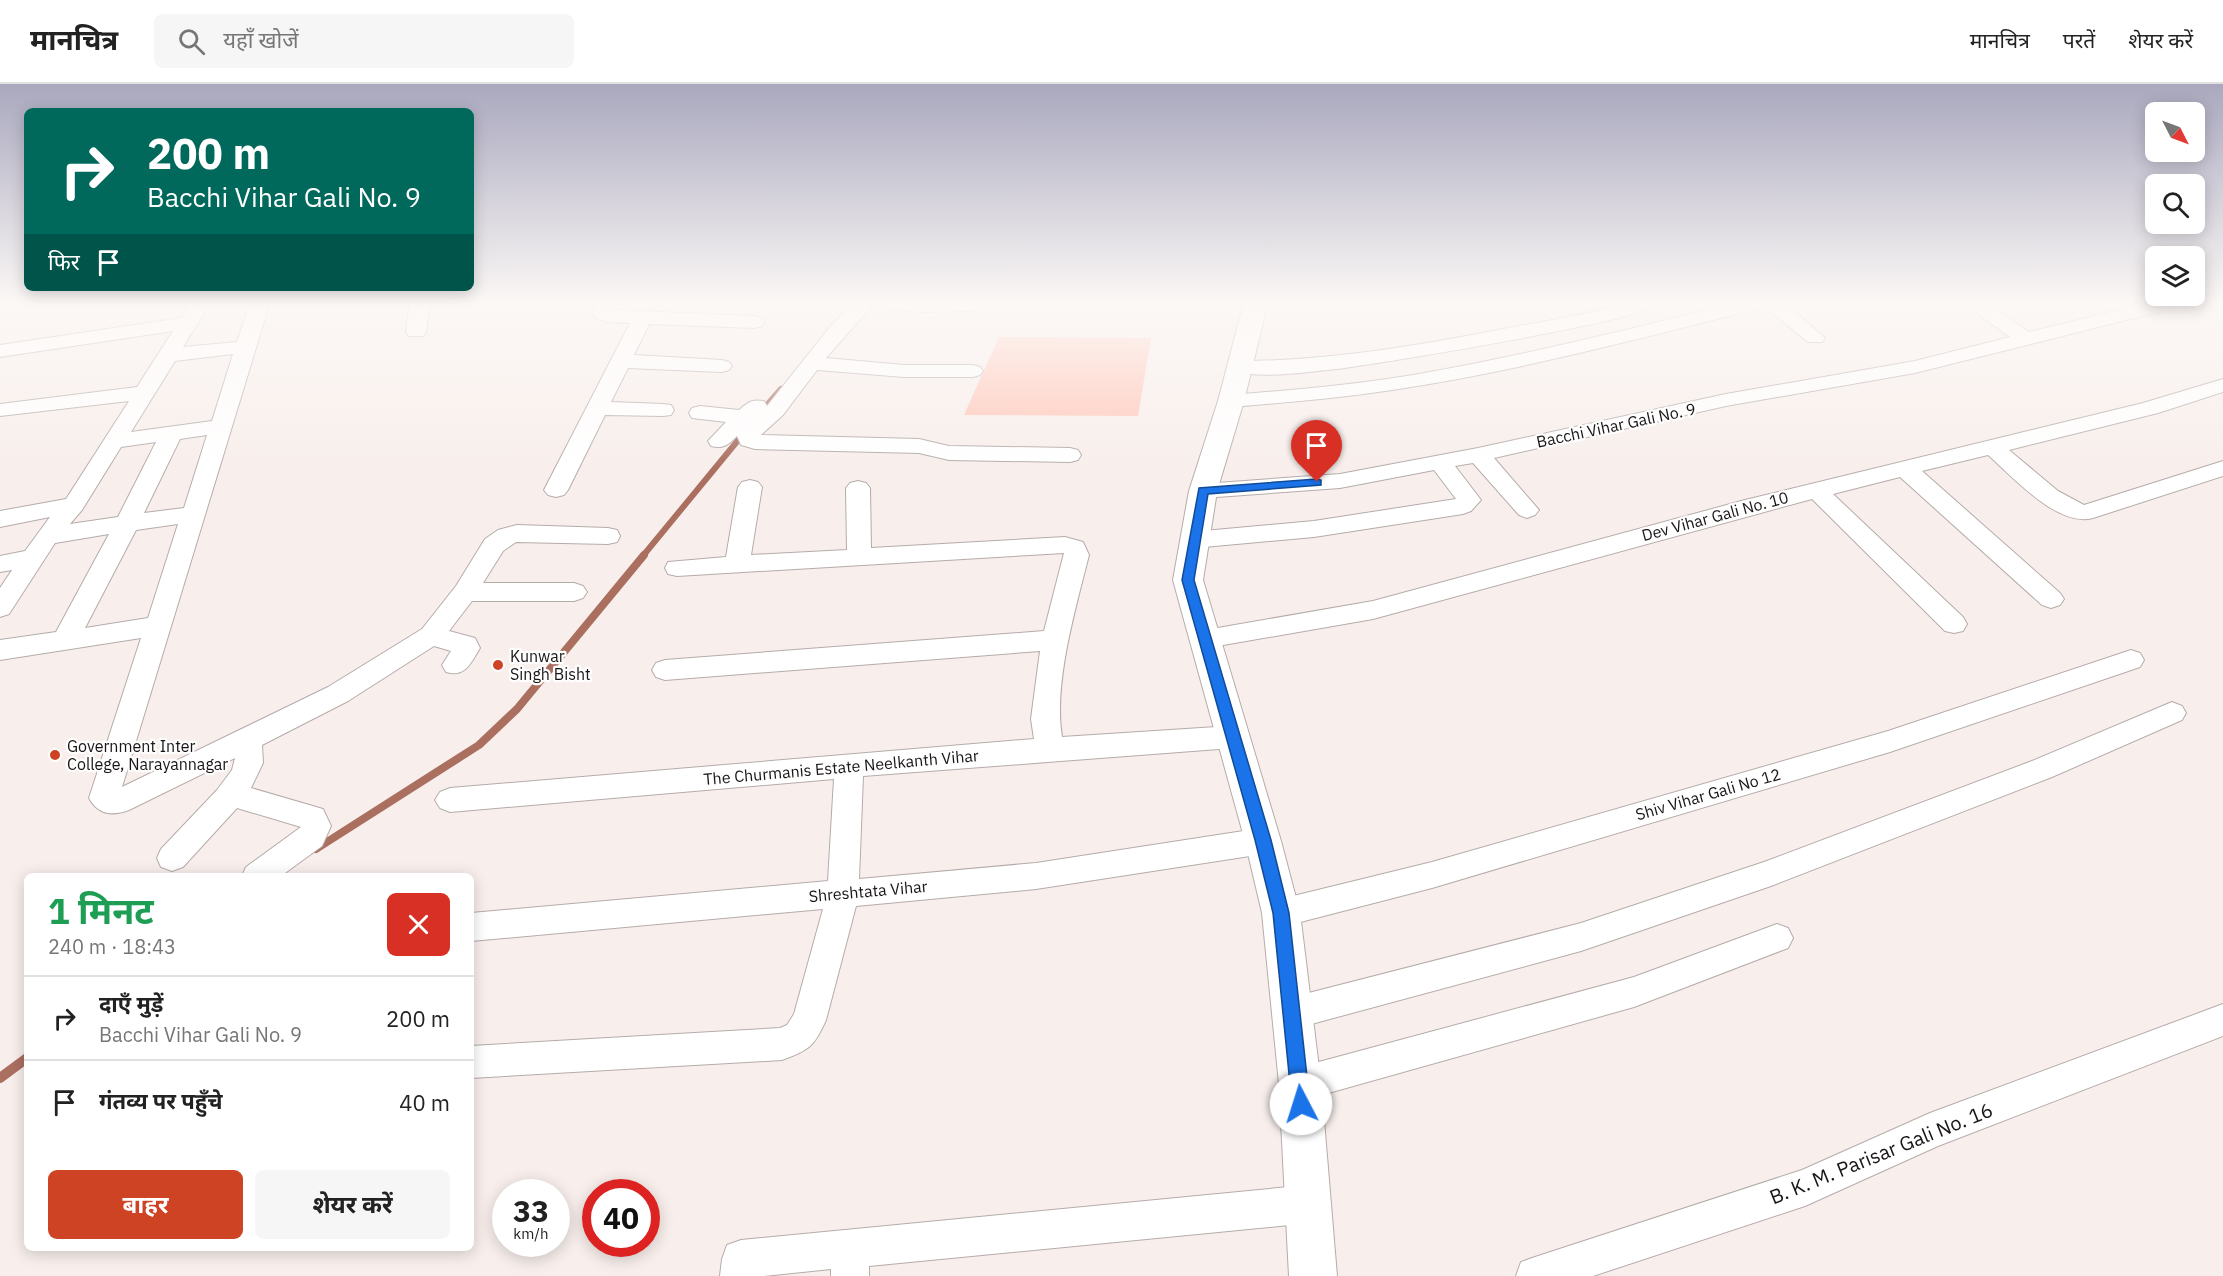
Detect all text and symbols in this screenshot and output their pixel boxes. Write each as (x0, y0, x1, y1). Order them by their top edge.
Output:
search box (154, 14, 574, 68)
text: मानचित्र (30, 21, 118, 58)
icon: search (175, 25, 208, 58)
text: यहाँ खोजें (223, 25, 299, 54)
text: मानचित्र (1970, 26, 2030, 54)
text: परतें (2063, 26, 2095, 54)
text: शेयर करें (2128, 26, 2193, 54)
north arrow (2145, 102, 2205, 162)
map controls (2145, 102, 2205, 306)
text: 200 m (147, 126, 270, 181)
icon: right (48, 132, 126, 210)
button: search (2145, 174, 2205, 234)
text: Bacchi Vihar Gali No. 9 (147, 179, 421, 214)
icon: arrive (92, 246, 125, 279)
button: layers (2145, 246, 2205, 306)
text: फिर (48, 247, 80, 276)
street label: Bacchi Vihar Gali No. 9 (1535, 398, 1697, 452)
pin (1291, 420, 1342, 482)
icon: arrive (1300, 429, 1333, 462)
street label: Dev Vihar Gali No. 10 (1639, 487, 1791, 545)
place label: Kunwar Singh Bisht (510, 646, 591, 684)
marker: Kunwar Singh Bisht (491, 658, 505, 672)
place label: Government Inter College, Narayannagar (67, 736, 228, 774)
street label: The Churmanis Estate Neelkanth Vihar (703, 745, 980, 789)
marker: Government Inter College, Narayannagar (48, 748, 62, 762)
street label: Shiv Vihar Gali No 12 (1633, 764, 1783, 824)
street label: Shreshtata Vihar (808, 876, 928, 906)
text: 1 मिनट (48, 887, 154, 934)
button: close (387, 893, 450, 956)
text: 240 m · 18:43 (48, 933, 176, 960)
text: दाएँ मुड़ें (99, 989, 163, 1018)
icon: right (48, 1002, 81, 1035)
text: 200 m (386, 1004, 450, 1033)
text: Bacchi Vihar Gali No. 9 (99, 1021, 302, 1048)
position arrow (1269, 1072, 1333, 1136)
icon: arrive (48, 1086, 81, 1119)
text: गंतव्य पर पहुँचे (99, 1086, 223, 1115)
text: 40 m (399, 1088, 450, 1117)
street label: B. K. M. Parisar Gali No. 16 (1765, 1096, 1997, 1210)
button: बाहर (48, 1170, 243, 1239)
button: शेयर करें (255, 1170, 450, 1239)
speed limit sign: 40 (582, 1179, 660, 1257)
text: 33 (513, 1191, 549, 1230)
text: km/h (513, 1224, 549, 1243)

